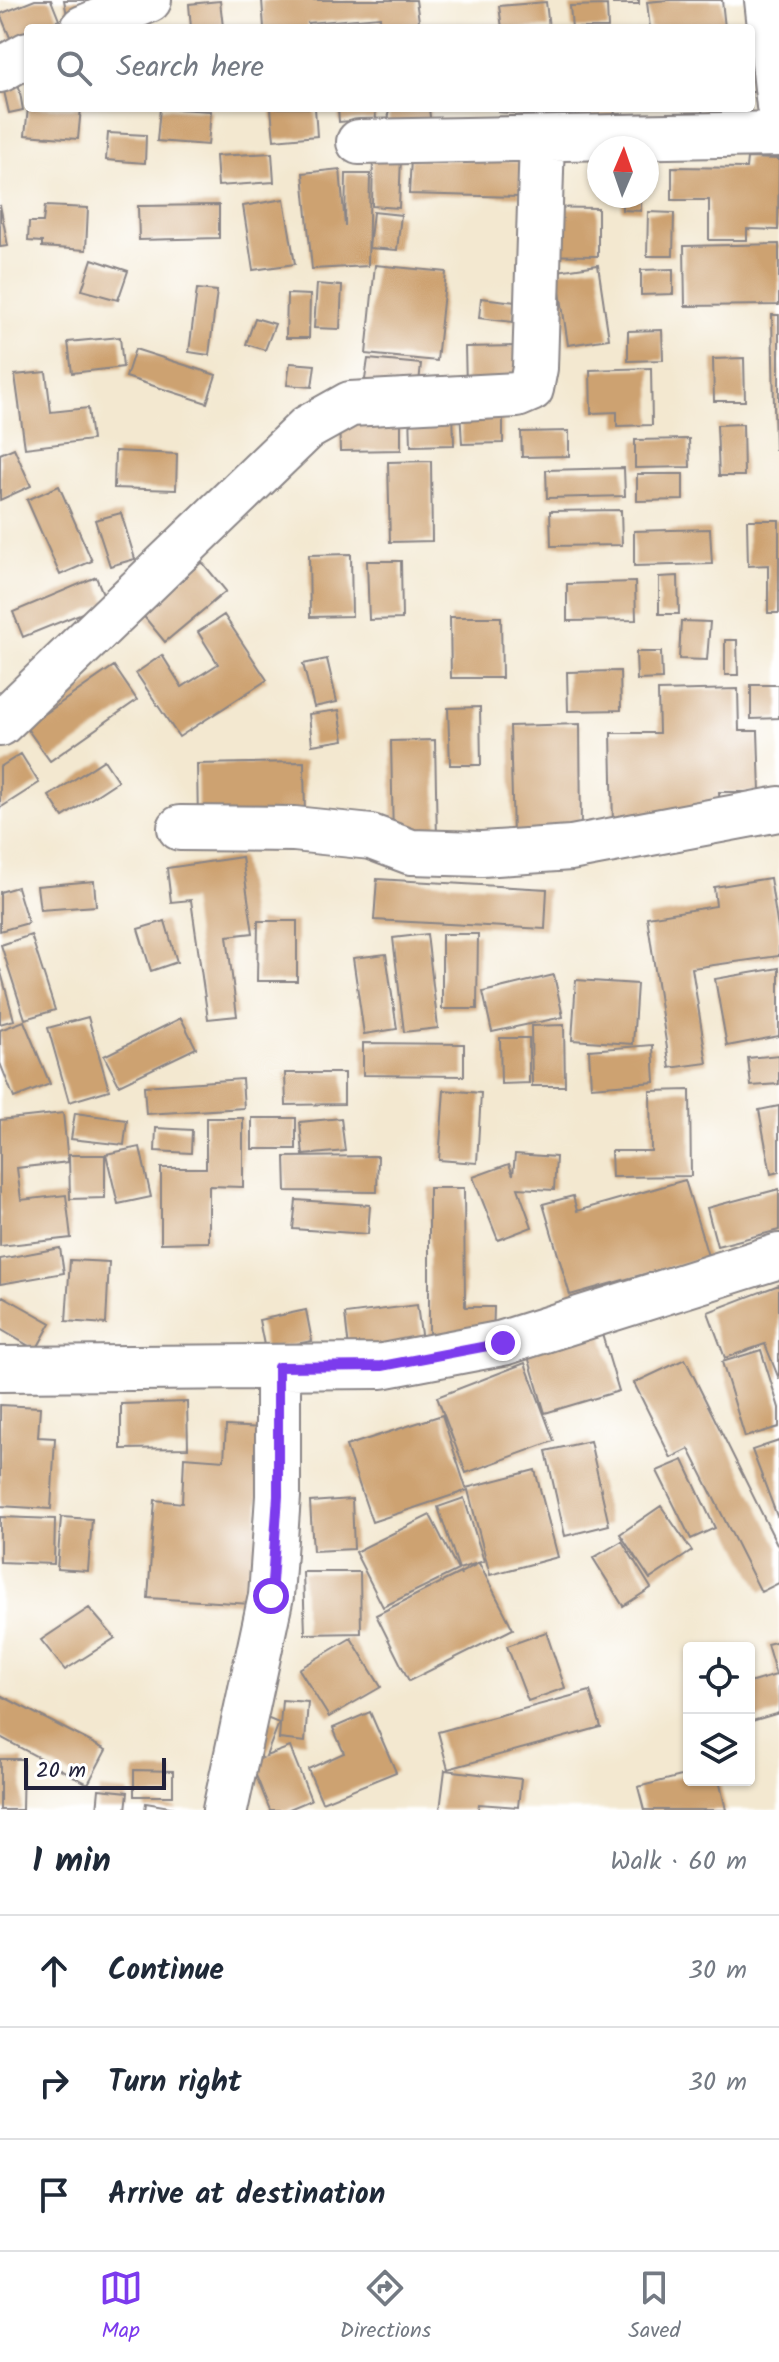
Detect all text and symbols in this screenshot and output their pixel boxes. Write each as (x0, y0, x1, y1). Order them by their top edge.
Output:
search box (24, 24, 755, 112)
text: Search here (116, 44, 264, 92)
icon: search (52, 46, 96, 90)
north arrow (587, 136, 659, 208)
route end (485, 1325, 521, 1361)
route start (253, 1578, 289, 1614)
map controls (683, 1642, 755, 1786)
button: locate (683, 1642, 755, 1714)
button: layers (683, 1714, 755, 1786)
scale bar (24, 1754, 166, 1790)
text: 20 m (36, 1754, 86, 1789)
text: 1 min (32, 1835, 111, 1889)
text: Walk · 60 m (610, 1841, 747, 1883)
text: Continue (108, 1947, 224, 1995)
icon: ahead (32, 1949, 76, 1993)
text: 30 m (688, 1950, 747, 1992)
text: Turn right (108, 2059, 241, 2107)
icon: right (32, 2061, 76, 2105)
text: 30 m (688, 2062, 747, 2104)
text: Arrive at destination (108, 2171, 385, 2219)
icon: arrive (32, 2173, 76, 2217)
tab: Map (99, 2266, 143, 2349)
tab: Directions (340, 2266, 431, 2349)
tab: Saved (628, 2266, 680, 2349)

